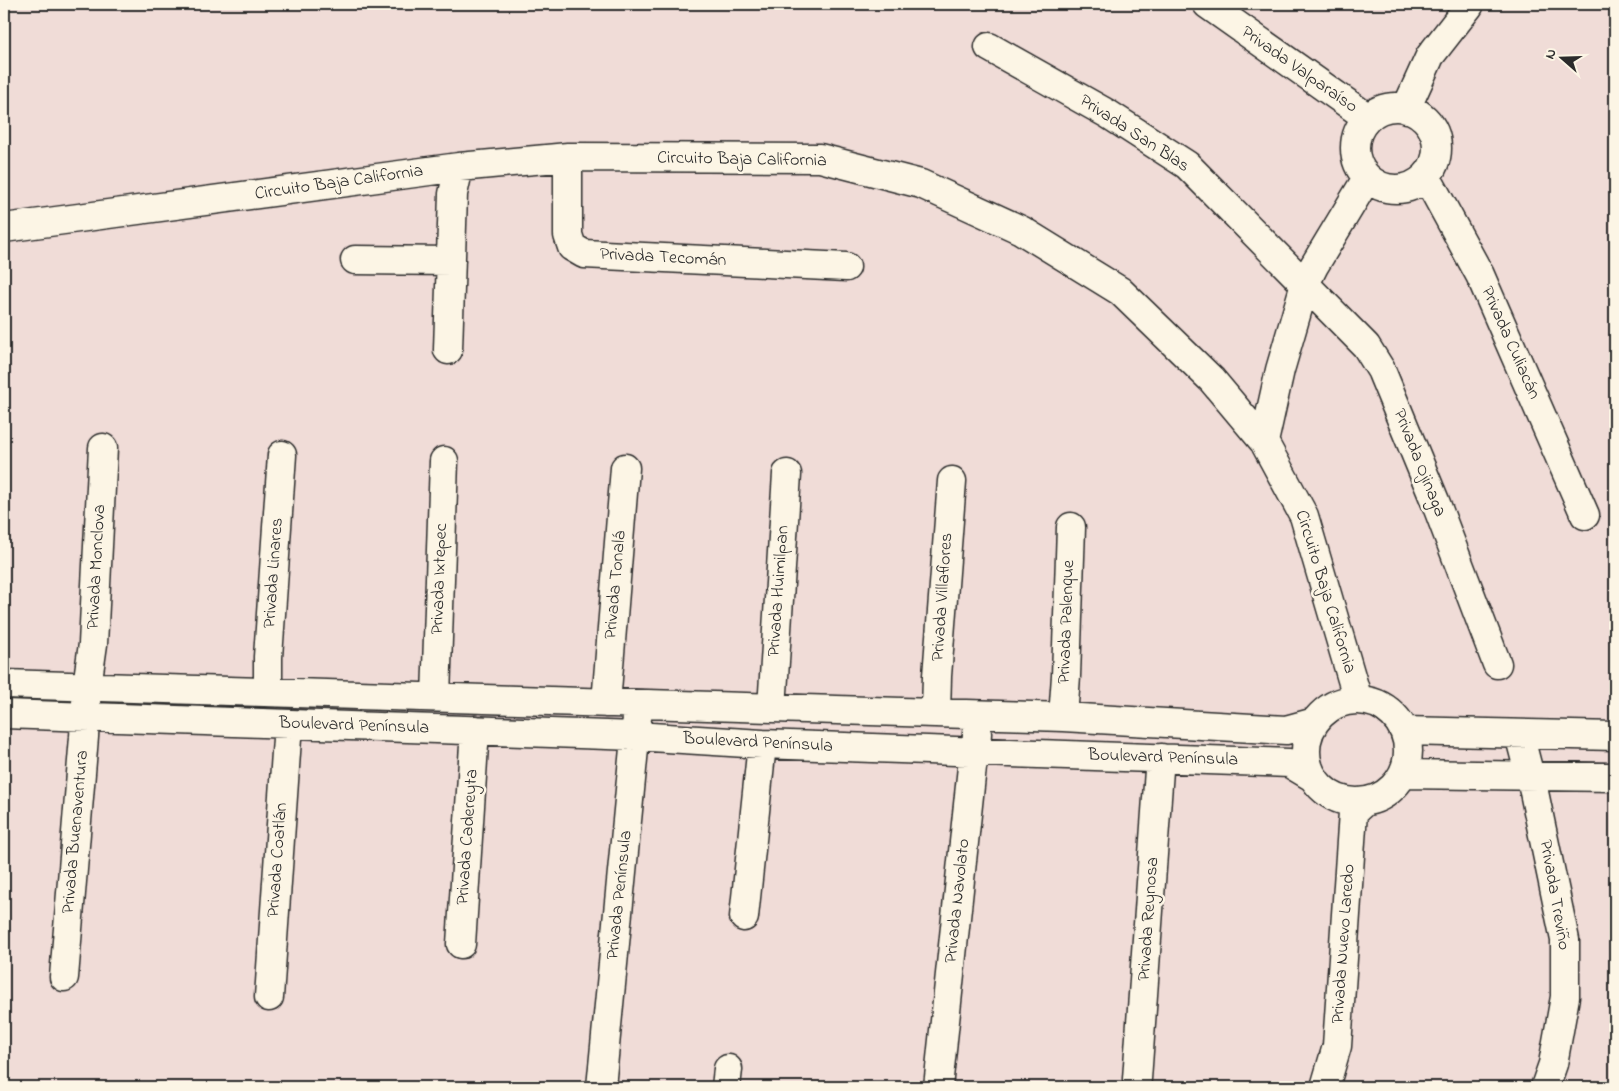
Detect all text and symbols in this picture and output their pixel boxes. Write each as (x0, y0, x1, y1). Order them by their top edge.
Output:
street label: Privada Valparaíso (1235, 20, 1363, 120)
north arrow (1536, 32, 1586, 82)
text: N (1540, 46, 1563, 62)
street label: Privada San Blas (1074, 89, 1194, 179)
street label: Circuito Baja California (657, 146, 827, 174)
street label: Circuito Baja California (253, 158, 425, 208)
street label: Privada Tecomán (599, 242, 727, 274)
street label: Privada Culiacán (1473, 282, 1547, 404)
street label: Privada Ojinaga (1385, 405, 1452, 521)
street label: Privada Monclova (81, 504, 113, 630)
street label: Circuito Baja California (1288, 507, 1362, 677)
street label: Privada Linares (257, 517, 291, 629)
street label: Privada Ixtepec (425, 523, 455, 635)
street label: Privada Huimilpan (761, 524, 797, 658)
street label: Privada Tonalá (598, 530, 634, 640)
street label: Privada Villaflores (926, 532, 960, 662)
street label: Privada Palenque (1052, 559, 1082, 684)
street label: Boulevard Península (277, 710, 430, 742)
street label: Boulevard Península (681, 726, 834, 760)
street label: Boulevard Península (1086, 742, 1239, 774)
street label: Privada Buenaventura (56, 749, 96, 915)
street label: Privada Cadereyta (450, 768, 486, 906)
street label: Privada Coatlán (261, 802, 295, 918)
street label: Privada Península (600, 829, 640, 961)
street label: Privada Navolato (939, 837, 977, 965)
street label: Privada Treviño (1532, 838, 1576, 952)
street label: Privada Reynosa (1132, 856, 1166, 982)
street label: Privada Nuevo Laredo (1325, 863, 1363, 1025)

